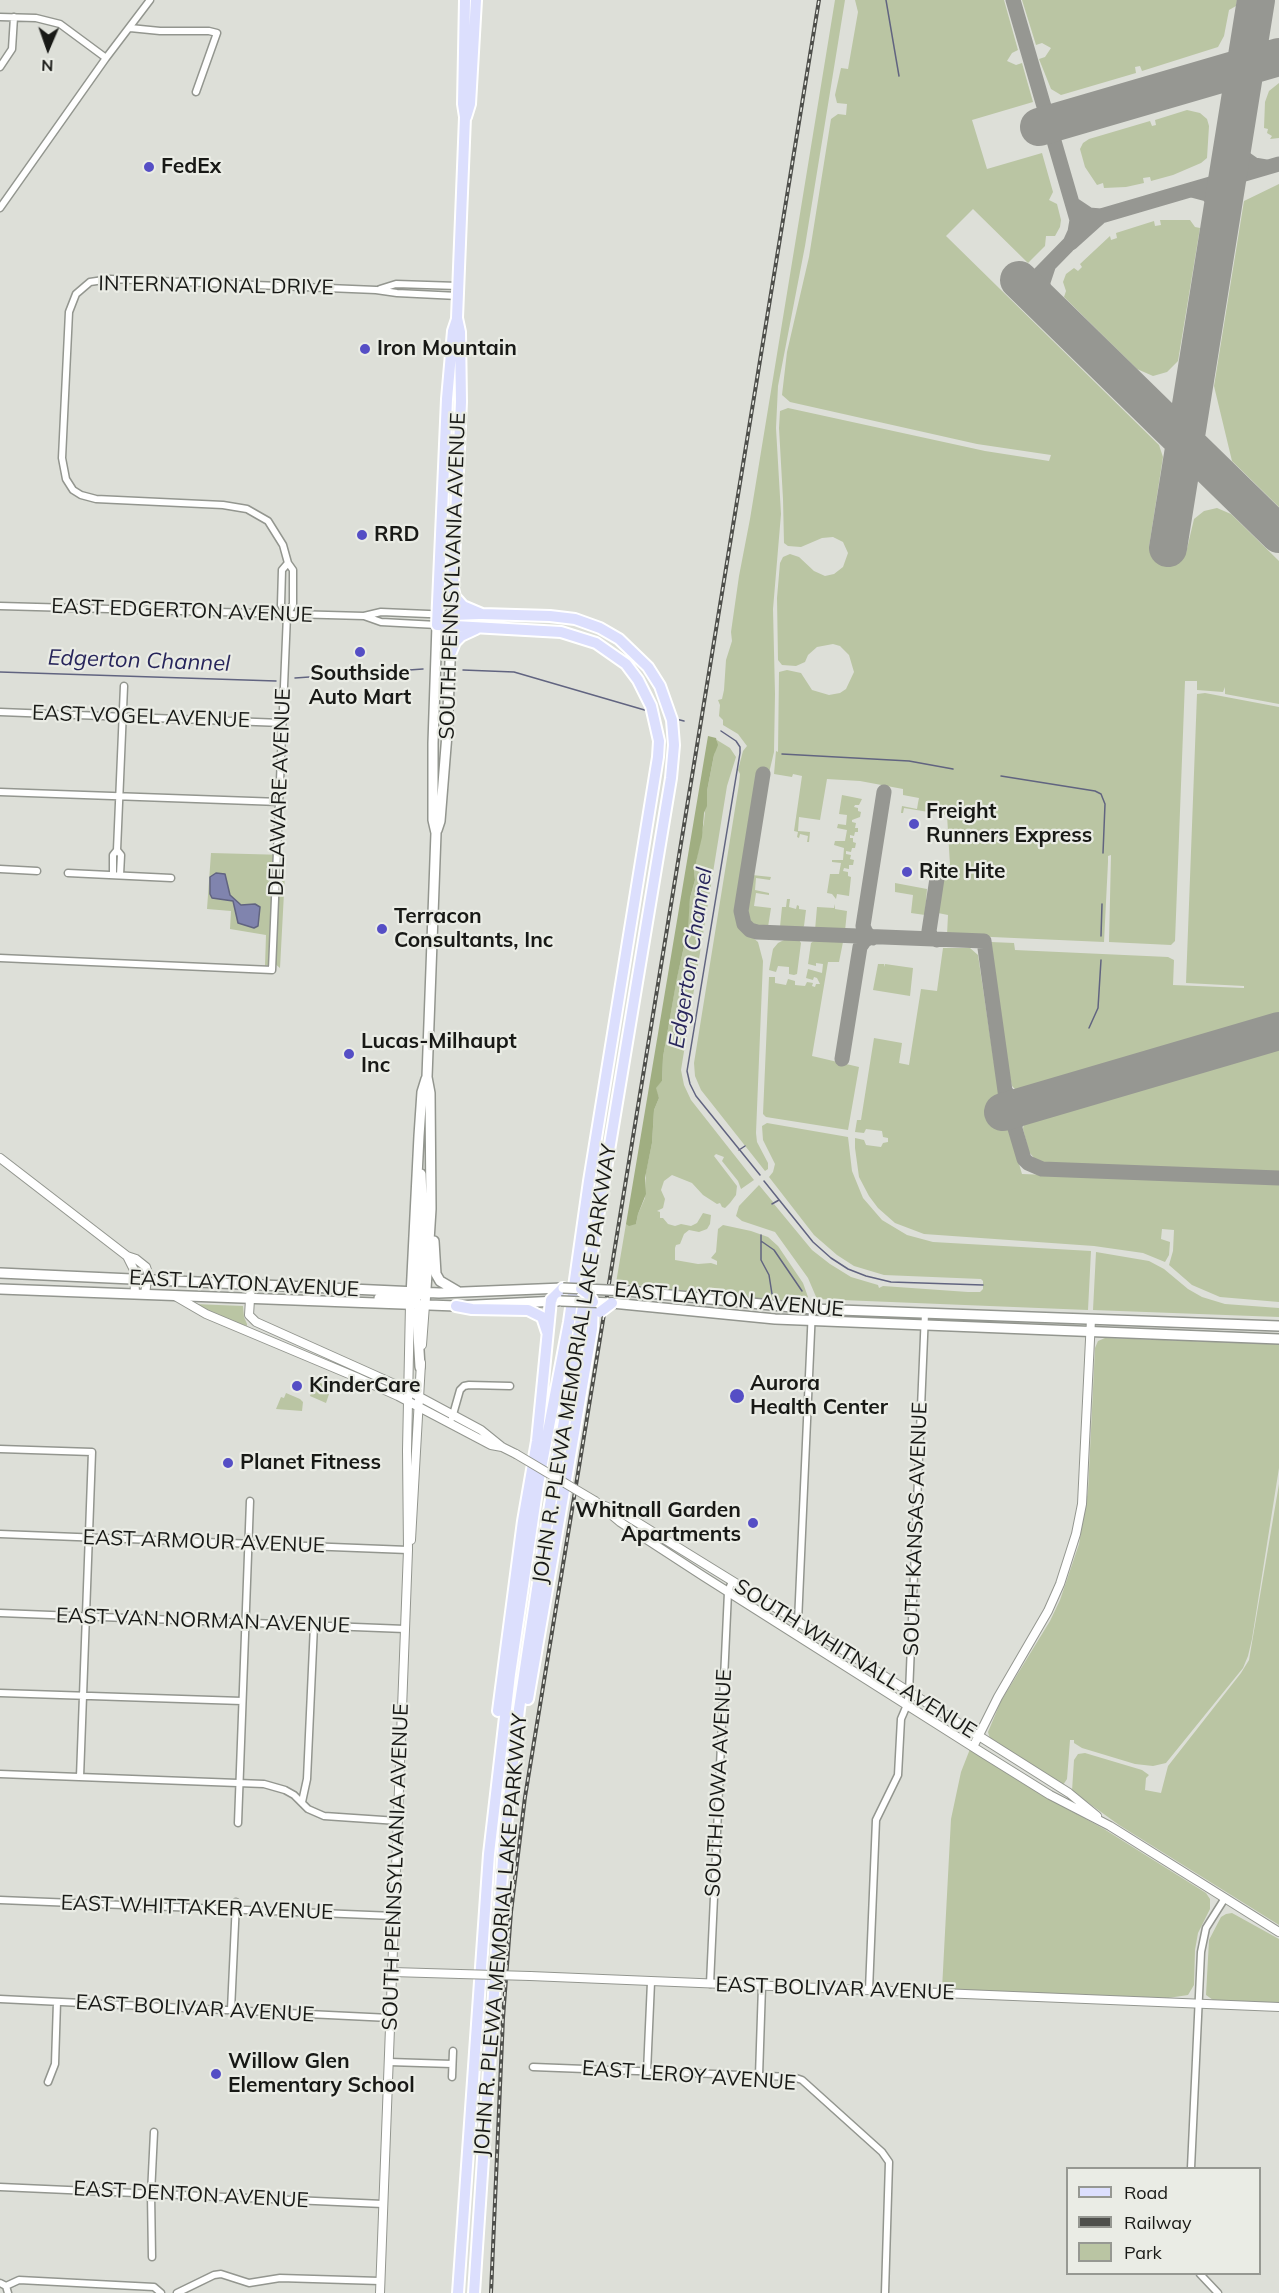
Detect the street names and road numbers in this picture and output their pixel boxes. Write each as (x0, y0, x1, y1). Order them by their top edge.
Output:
street label: INTERNATIONAL DRIVE (98, 271, 334, 301)
street label: SOUTH PENNSYLVANIA AVENUE (435, 412, 471, 740)
street label: EAST EDGERTON AVENUE (51, 594, 313, 628)
street label: DELAWARE AVENUE (264, 688, 296, 896)
street label: EAST VOGEL AVENUE (32, 701, 250, 733)
street label: JOHN R. PLEWA MEMORIAL LAKE PARKWAY (528, 1143, 622, 1585)
street label: EAST LAYTON AVENUE (128, 1265, 360, 1303)
street label: EAST LAYTON AVENUE (613, 1277, 845, 1323)
street label: SOUTH KANSAS AVENUE (899, 1401, 933, 1657)
street label: EAST ARMOUR AVENUE (82, 1525, 326, 1559)
street label: SOUTH WHITNALL AVENUE (729, 1574, 981, 1744)
street label: EAST VAN NORMAN AVENUE (56, 1603, 350, 1639)
street label: SOUTH IOWA AVENUE (700, 1669, 738, 1897)
street label: SOUTH PENNSYLVANIA AVENUE (378, 1703, 414, 2031)
street label: JOHN R. PLEWA MEMORIAL LAKE PARKWAY (469, 1713, 533, 2157)
street label: EAST WHITTAKER AVENUE (60, 1891, 334, 1925)
street label: EAST BOLIVAR AVENUE (715, 1972, 955, 2006)
street label: EAST BOLIVAR AVENUE (75, 1990, 315, 2028)
street label: EAST LEROY AVENUE (581, 2056, 797, 2096)
street label: EAST DENTON AVENUE (73, 2176, 309, 2214)

